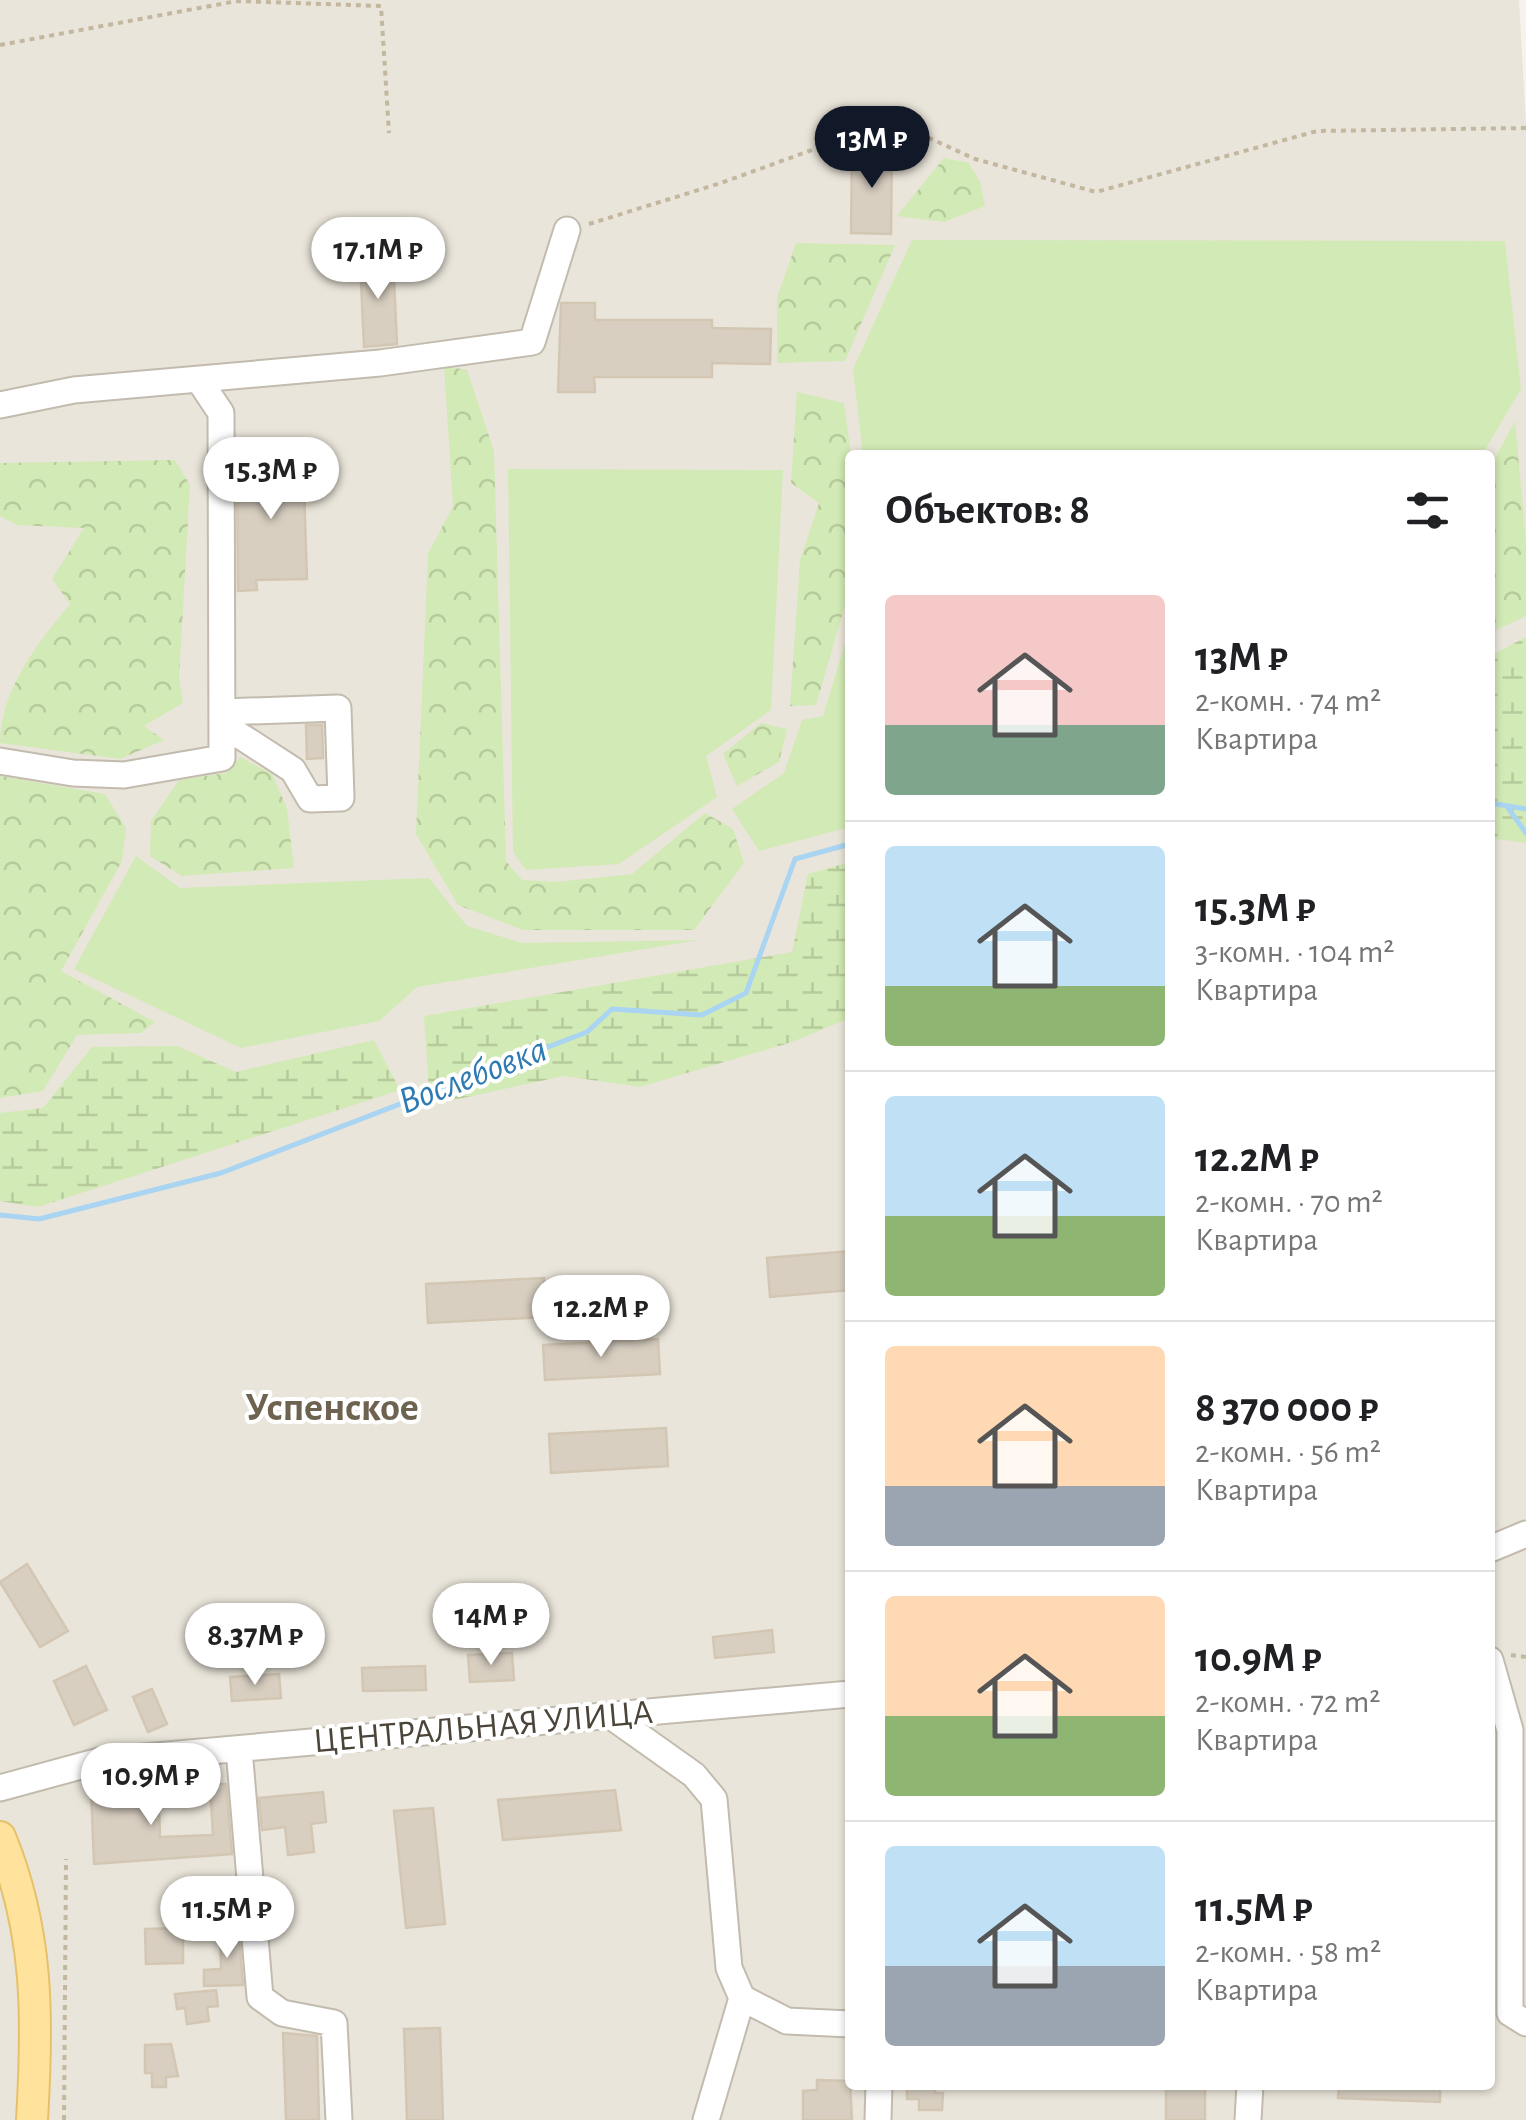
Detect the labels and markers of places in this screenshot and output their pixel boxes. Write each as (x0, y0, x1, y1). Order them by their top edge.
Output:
pin: 13M ₽ (802, 106, 942, 191)
pin: 17.1M ₽ (286, 217, 470, 302)
pin: 15.3M ₽ (179, 437, 363, 522)
pin: 12.2M ₽ (509, 1275, 693, 1360)
pin: 14M ₽ (421, 1583, 561, 1668)
pin: 8.37M ₽ (163, 1603, 347, 1688)
pin: 10.9M ₽ (59, 1743, 243, 1828)
pin: 11.5M ₽ (135, 1876, 319, 1961)

